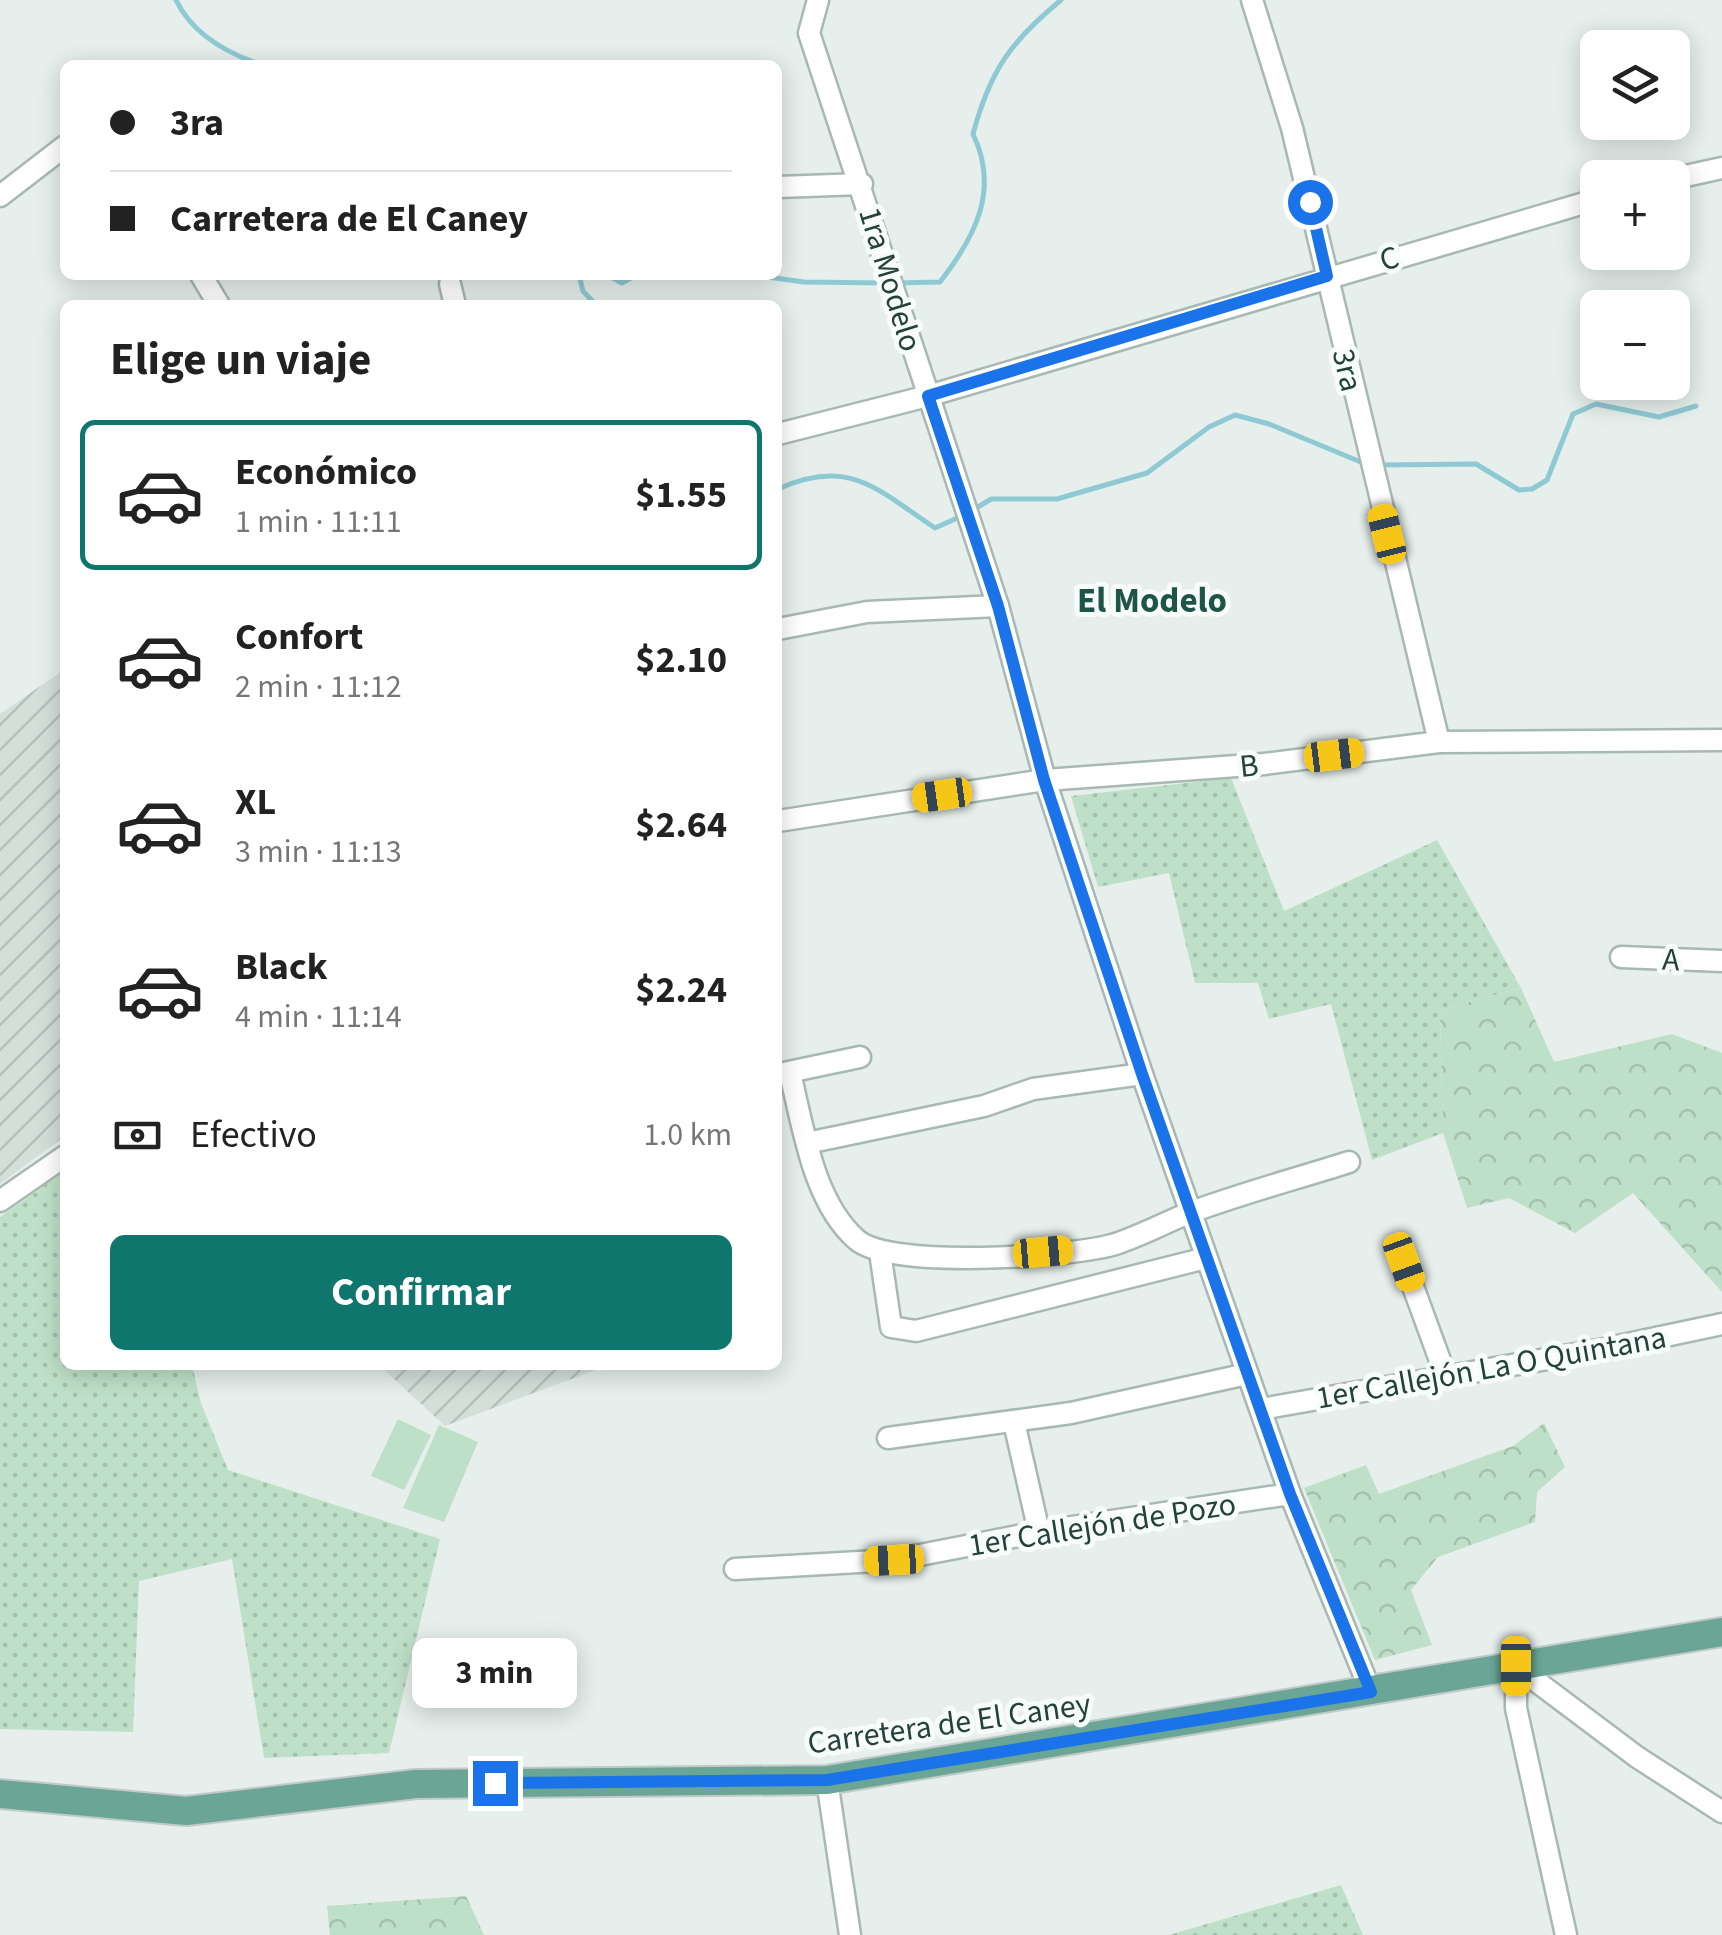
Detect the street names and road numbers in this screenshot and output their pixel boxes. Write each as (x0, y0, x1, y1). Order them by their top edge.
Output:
street label: 1ra Modelo (846, 202, 934, 357)
street label: C (1374, 234, 1404, 284)
street label: 3ra (1320, 344, 1374, 396)
street label: B (1237, 742, 1261, 790)
street label: A (1661, 937, 1681, 983)
street label: 1er Callejón La O Quintana (1313, 1315, 1670, 1421)
street label: 1er Callejón de Pozo (965, 1481, 1239, 1569)
street label: Carretera de El Caney (805, 1681, 1094, 1767)

